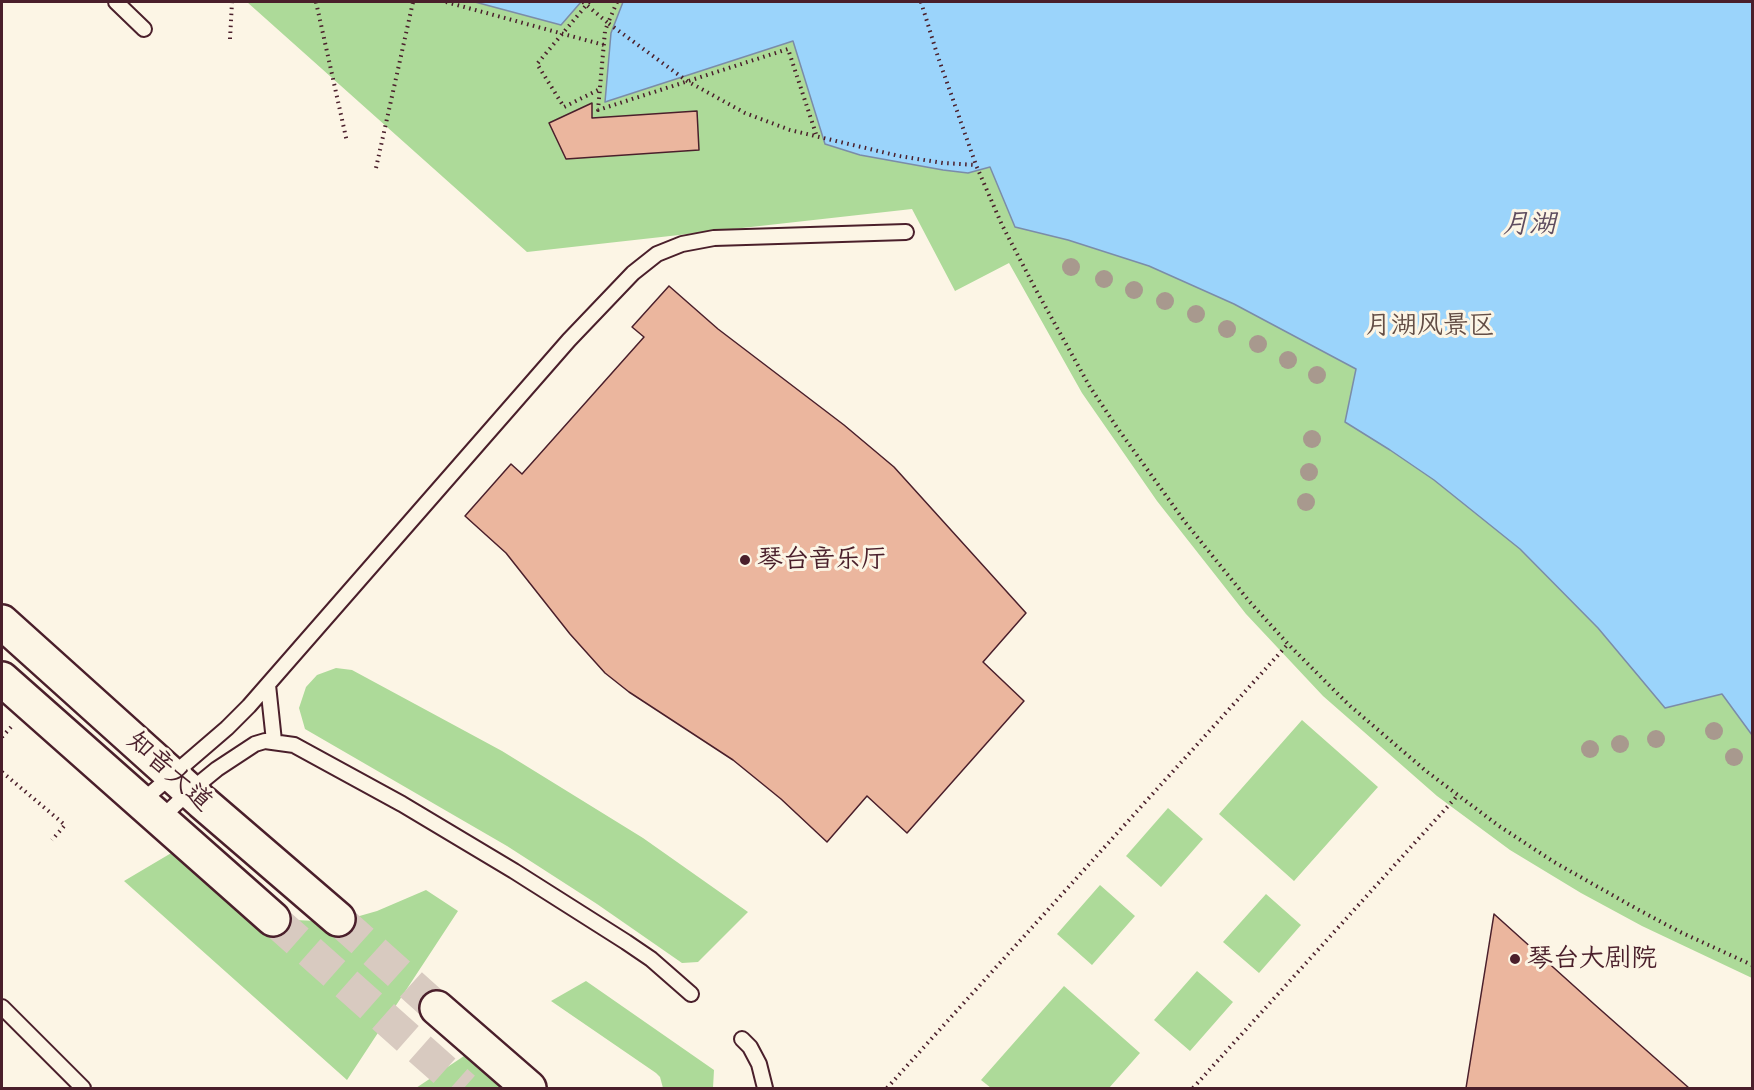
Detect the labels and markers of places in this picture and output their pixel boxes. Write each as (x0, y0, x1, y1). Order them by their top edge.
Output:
place label: 琴台音乐厅 (757, 544, 887, 576)
marker: 琴台音乐厅 (738, 553, 752, 567)
place label: 琴台大剧院 (1527, 943, 1657, 975)
marker: 琴台大剧院 (1508, 952, 1522, 966)

